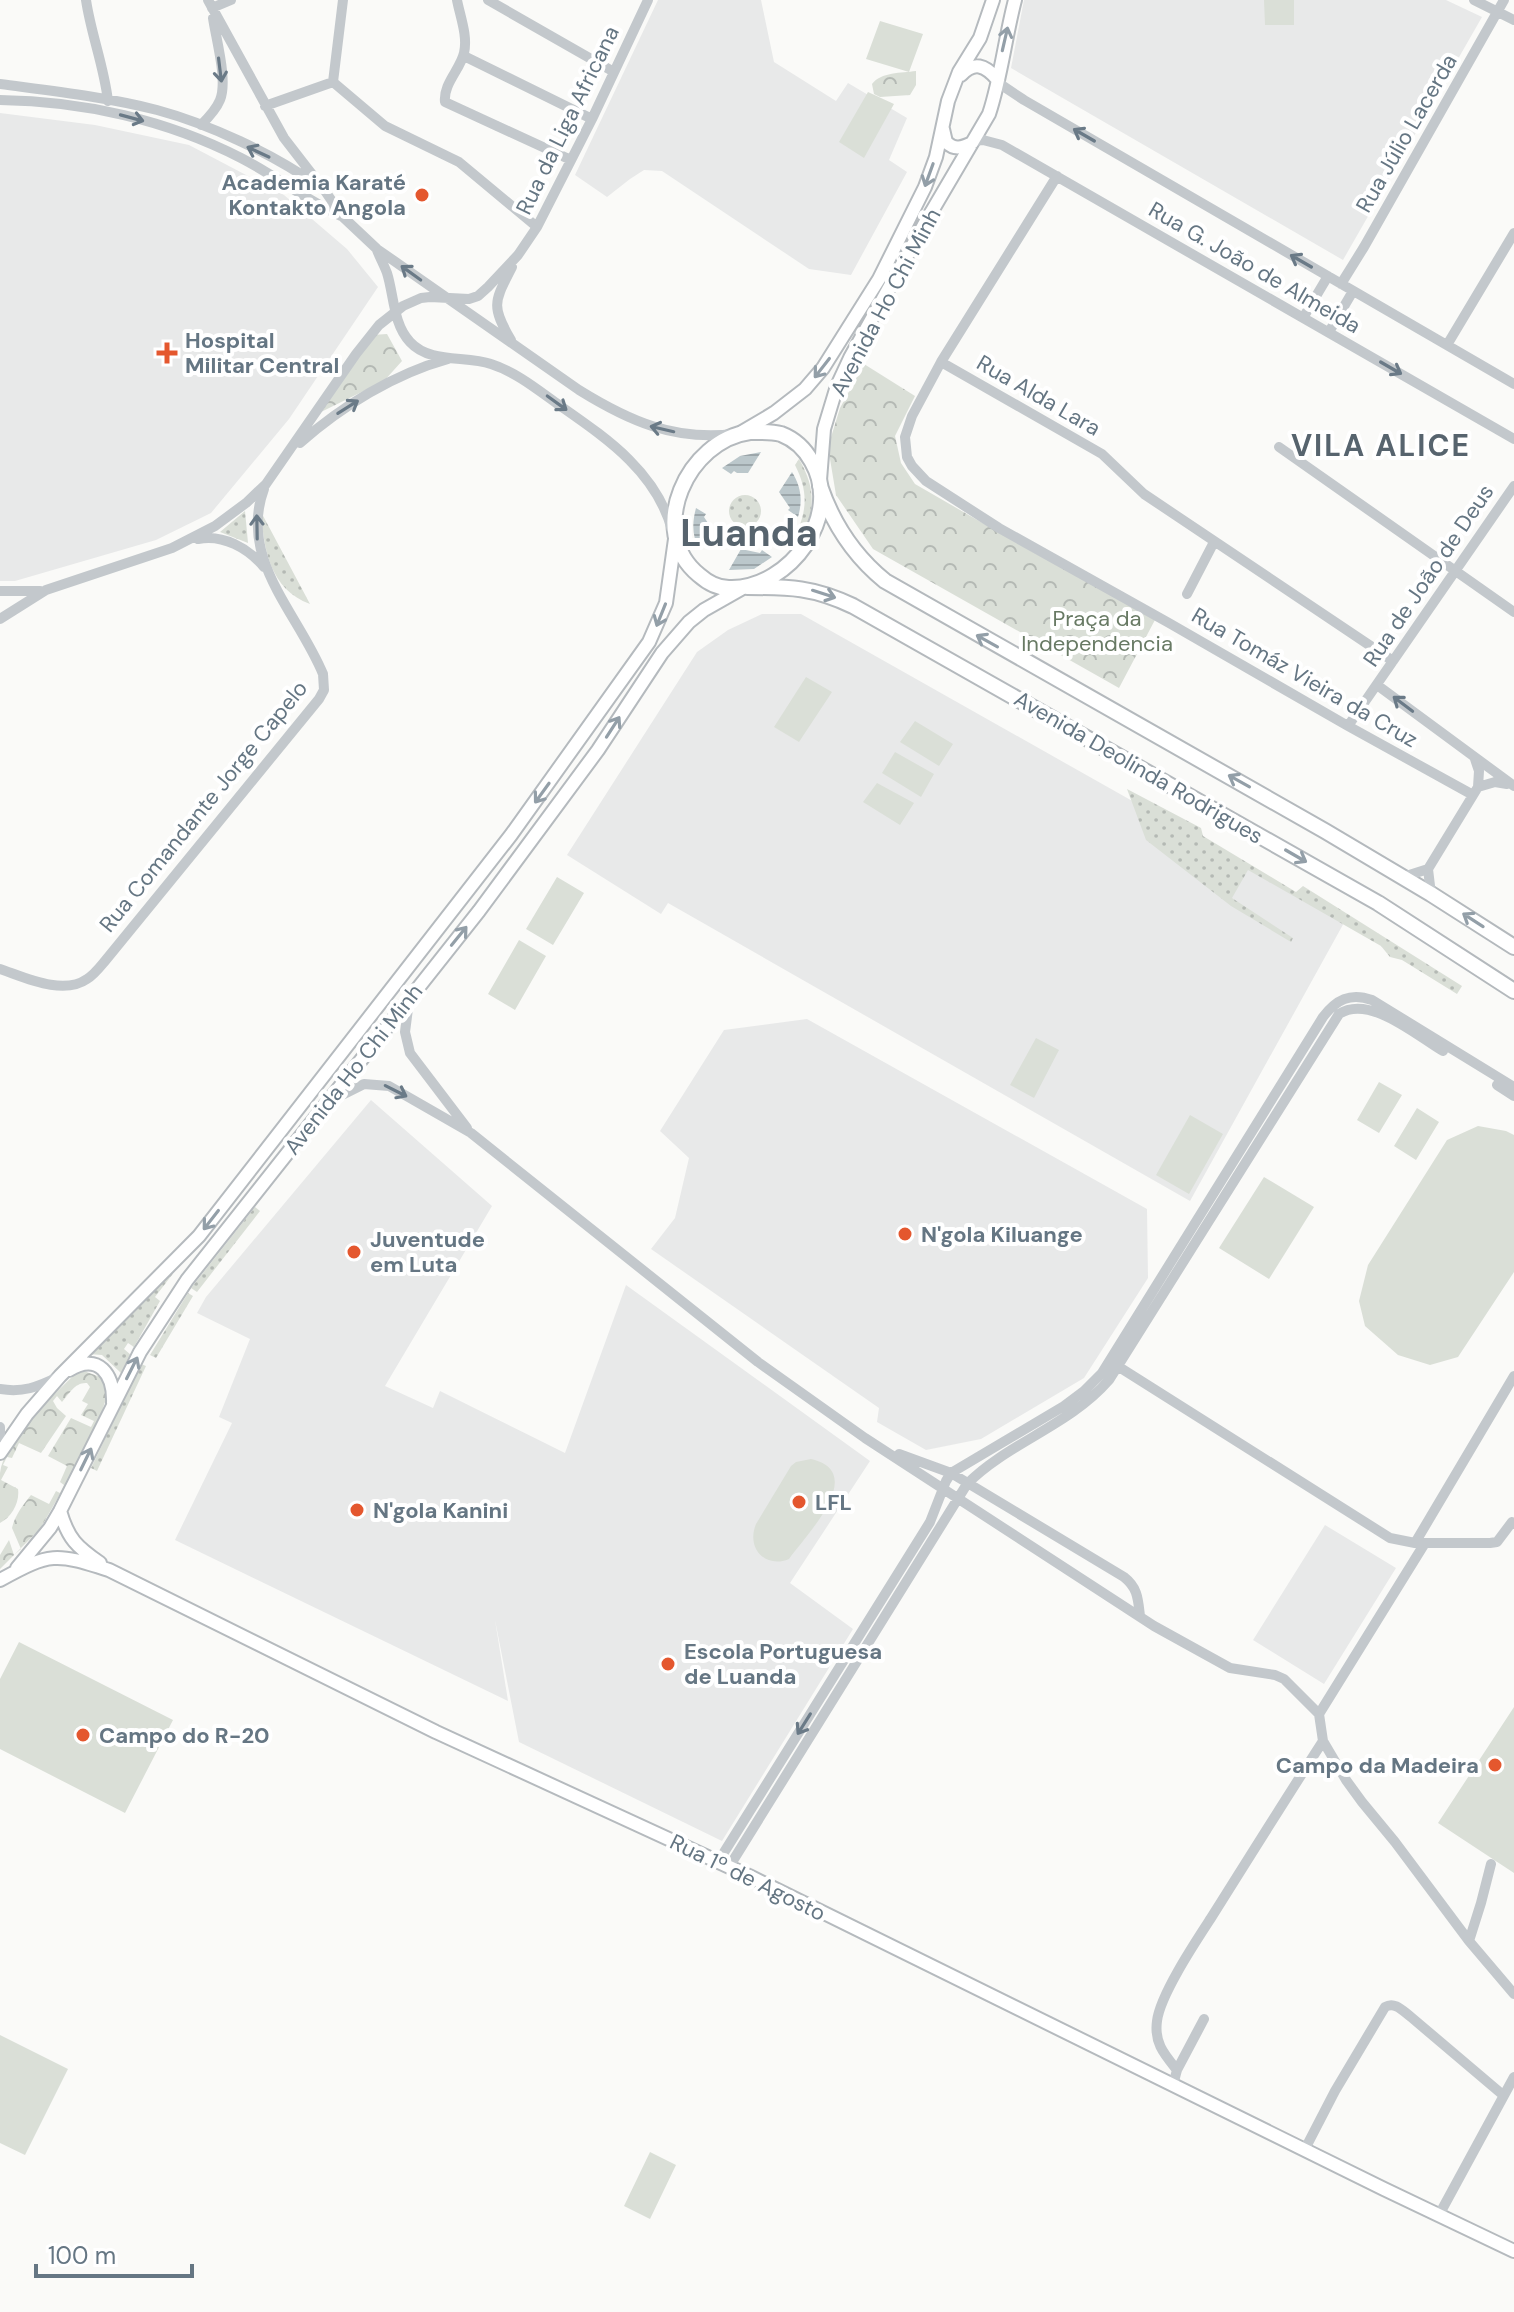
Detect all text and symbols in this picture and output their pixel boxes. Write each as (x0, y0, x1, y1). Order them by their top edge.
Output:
street label: Rua da Liga Africana (509, 21, 626, 219)
one-way arrow (998, 27, 1013, 53)
street label: Rua Júlio Lacerda (1349, 49, 1464, 218)
one-way arrow (213, 56, 228, 83)
one-way arrow (119, 112, 145, 127)
one-way arrow (1073, 127, 1096, 143)
one-way arrow (246, 144, 270, 159)
one-way arrow (921, 162, 935, 187)
place label: Academia Karaté Kontakto Angola (221, 168, 406, 222)
marker: Academia Karaté Kontakto Angola (413, 186, 431, 204)
street label: Rua G. João de Almeida (1144, 195, 1366, 340)
street label: Avenida Ho Chi Minh (824, 203, 947, 401)
one-way arrow (1290, 253, 1313, 269)
one-way arrow (400, 265, 422, 282)
place label: Hospital Militar Central (185, 326, 339, 380)
marker: Hospital Militar Central (156, 342, 178, 364)
street label: Rua Alda Lara (972, 348, 1106, 443)
one-way arrow (813, 357, 830, 378)
one-way arrow (1379, 360, 1402, 376)
one-way arrow (545, 395, 567, 411)
one-way arrow (336, 399, 359, 415)
one-way arrow (650, 421, 676, 436)
district label: VILA ALICE (1291, 426, 1471, 465)
street label: Rua de João de Deus (1357, 478, 1500, 672)
district label: Luanda (680, 508, 818, 558)
one-way arrow (250, 514, 265, 541)
one-way arrow (811, 588, 836, 602)
street label: Rua Tomáz Vieira da Cruz (1186, 601, 1423, 754)
one-way arrow (652, 602, 667, 627)
park label: Praça da Independencia (1021, 604, 1173, 658)
one-way arrow (976, 633, 999, 649)
street label: Rua Comandante Jorge Capelo (93, 675, 314, 938)
street label: Avenida Deolinda Rodrigues (1009, 684, 1268, 851)
one-way arrow (1393, 696, 1414, 713)
one-way arrow (605, 716, 621, 738)
one-way arrow (1227, 773, 1251, 789)
one-way arrow (534, 782, 551, 803)
one-way arrow (1283, 849, 1307, 864)
one-way arrow (1462, 912, 1484, 929)
one-way arrow (450, 926, 468, 947)
street label: Avenida Ho Chi Minh (278, 978, 429, 1161)
one-way arrow (384, 1084, 408, 1099)
one-way arrow (203, 1209, 220, 1230)
place label: N'gola Kiluange (921, 1220, 1083, 1249)
place label: Juventude em Luta (370, 1225, 485, 1279)
marker: N'gola Kiluange (896, 1225, 914, 1243)
marker: Juventude em Luta (345, 1243, 363, 1261)
one-way arrow (125, 1356, 141, 1380)
one-way arrow (79, 1447, 95, 1471)
place label: LFL (815, 1488, 852, 1517)
marker: LFL (790, 1493, 808, 1511)
place label: N'gola Kanini (373, 1496, 508, 1525)
marker: N'gola Kanini (348, 1501, 366, 1519)
place label: Escola Portuguesa de Luanda (684, 1637, 882, 1691)
marker: Escola Portuguesa de Luanda (659, 1655, 677, 1673)
one-way arrow (795, 1712, 811, 1735)
place label: Campo do R-20 (99, 1721, 269, 1750)
marker: Campo do R-20 (74, 1726, 92, 1744)
place label: Campo da Madeira (1276, 1751, 1479, 1780)
marker: Campo da Madeira (1486, 1756, 1504, 1774)
street label: Rua 1º de Agosto (665, 1827, 830, 1928)
scale bar (36, 2228, 192, 2278)
text: 100 m (48, 2240, 116, 2271)

